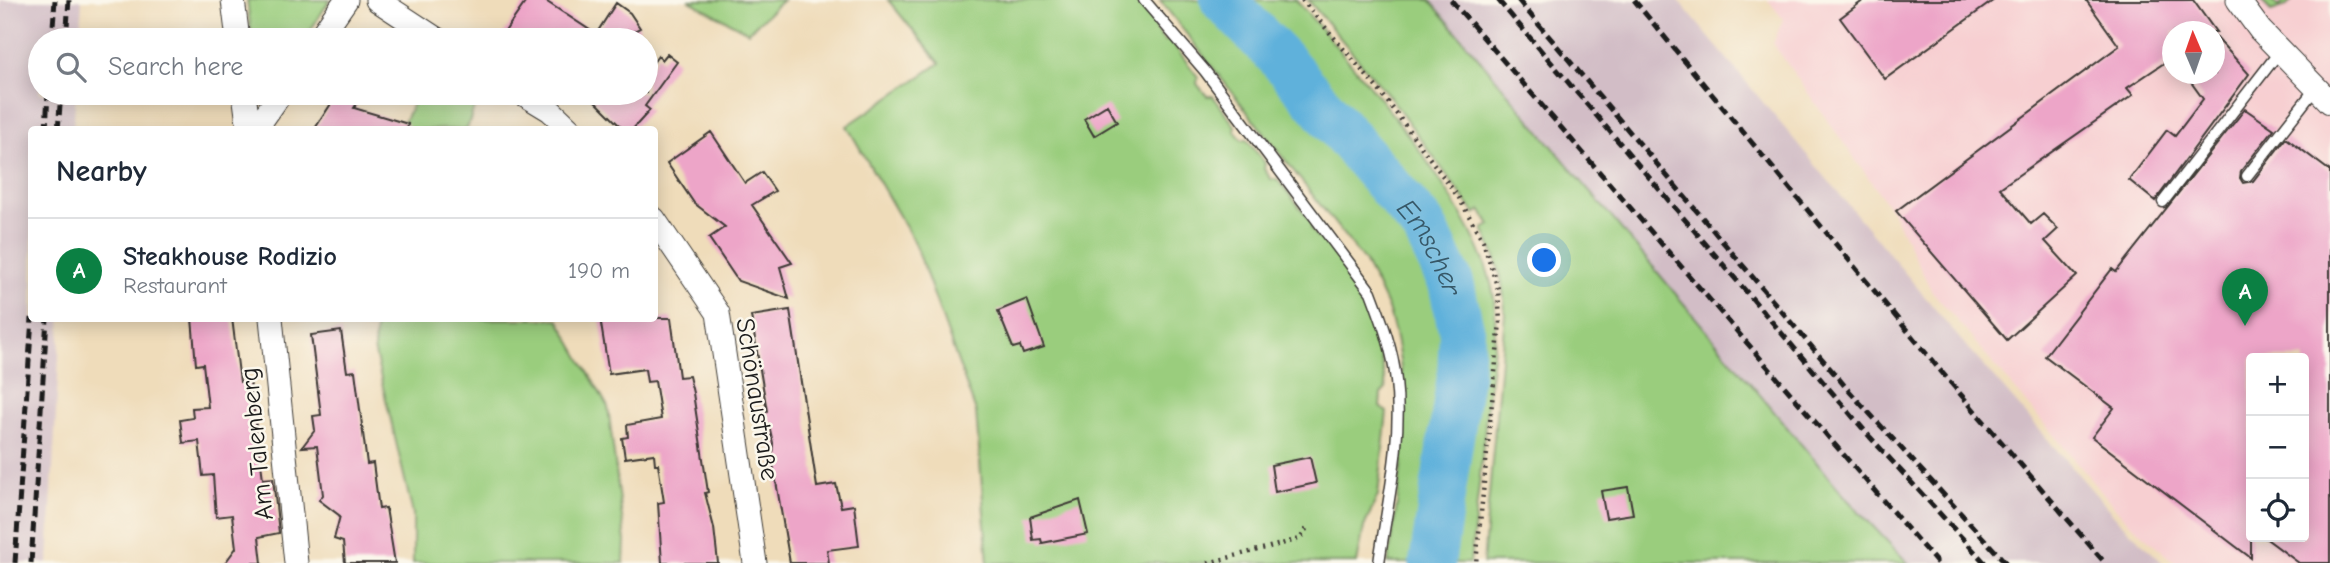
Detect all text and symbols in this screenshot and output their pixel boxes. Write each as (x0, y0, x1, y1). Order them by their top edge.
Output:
north arrow (2162, 21, 2225, 84)
search box (28, 28, 658, 105)
icon: search (52, 48, 90, 86)
text: Search here (108, 52, 243, 82)
text: Nearby (56, 154, 147, 189)
water label: Emscher (1390, 193, 1468, 300)
text: Steakhouse Rodizio (123, 242, 337, 272)
your location (1527, 243, 1561, 277)
text: A (73, 257, 85, 284)
text: 190 m (568, 257, 630, 284)
pin: A (2222, 268, 2268, 326)
text: Restaurant (123, 272, 227, 299)
street label: Schönaustraße (729, 316, 785, 482)
map controls (2246, 353, 2309, 542)
button: + (2246, 353, 2309, 416)
street label: Am Talenberg (234, 366, 280, 522)
button: − (2246, 416, 2309, 479)
button: locate (2246, 479, 2309, 542)

